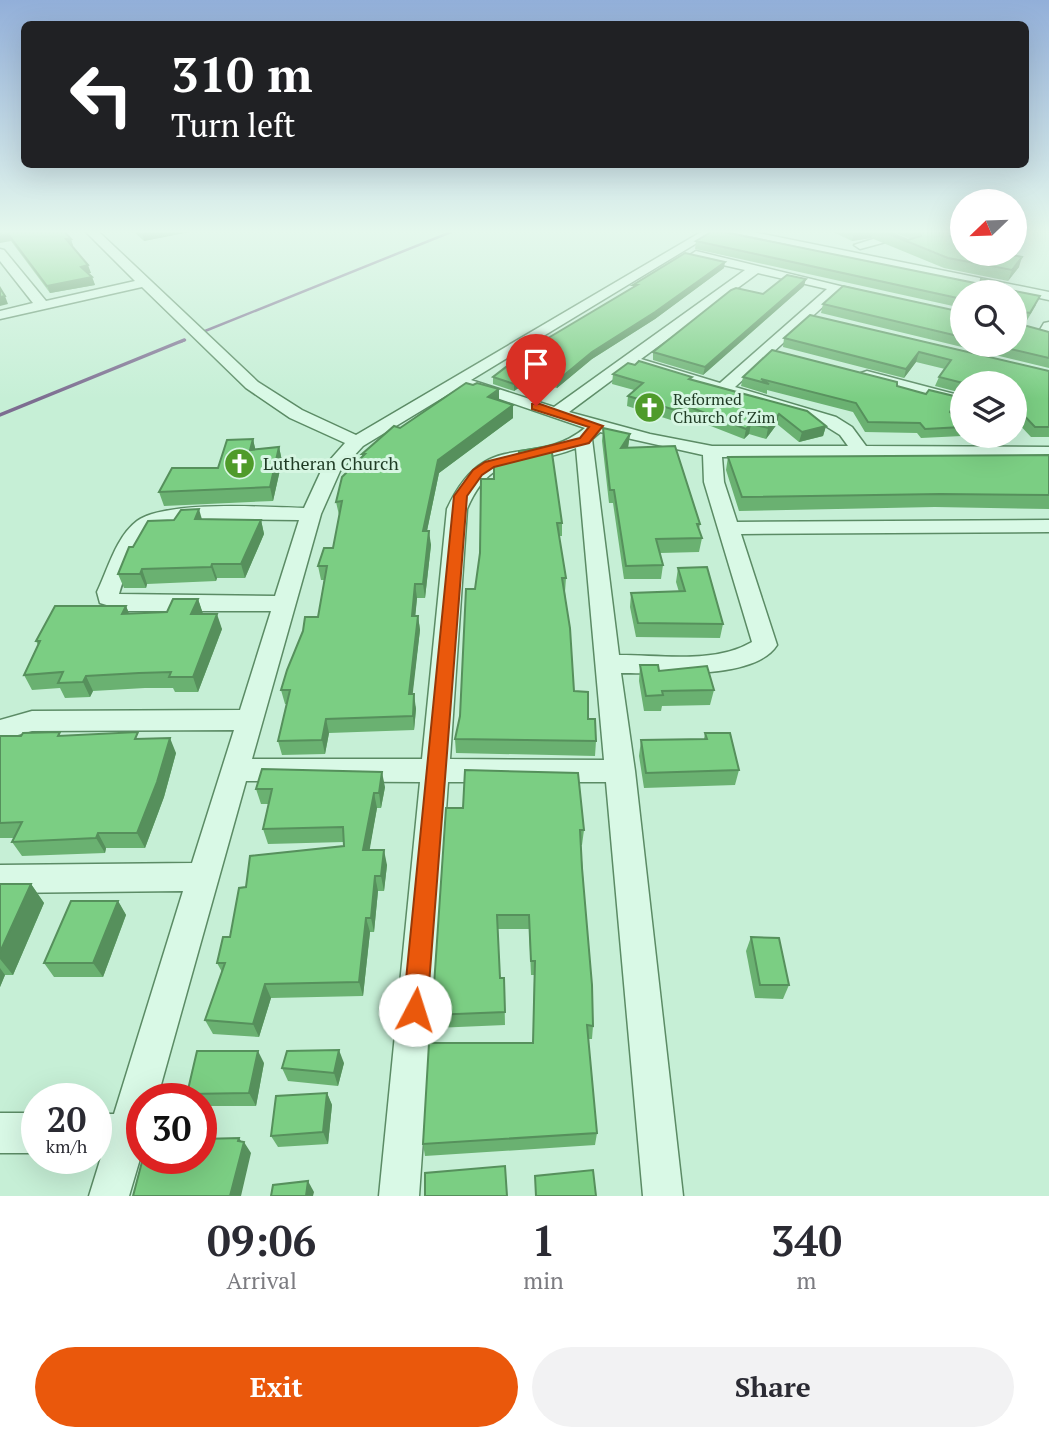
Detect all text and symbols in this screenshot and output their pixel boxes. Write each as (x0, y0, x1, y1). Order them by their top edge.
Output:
text: 310 m (171, 41, 313, 106)
icon: left (56, 49, 147, 140)
text: Turn left (171, 104, 295, 146)
north arrow (950, 189, 1027, 266)
map controls (950, 189, 1027, 448)
button: search (950, 280, 1027, 357)
pin (506, 334, 566, 406)
icon: arrive (517, 345, 555, 383)
button: layers (950, 371, 1027, 448)
place label: Reformed Church of Zim (673, 388, 776, 428)
church icon: Reformed Church of Zim (633, 391, 667, 425)
church icon: Lutheran Church (223, 446, 257, 480)
place label: Lutheran Church (263, 451, 399, 475)
position arrow (378, 973, 452, 1047)
speed limit sign: 30 (126, 1083, 217, 1174)
text: 20 (47, 1096, 86, 1142)
text: km/h (46, 1134, 87, 1158)
text: 09:06 (207, 1212, 316, 1268)
text: 1 (532, 1212, 555, 1268)
text: 340 (771, 1212, 842, 1268)
text: Arrival (226, 1265, 297, 1296)
text: min (523, 1265, 564, 1296)
text: m (796, 1265, 816, 1296)
button: Exit (35, 1347, 518, 1427)
button: Share (532, 1347, 1014, 1427)

